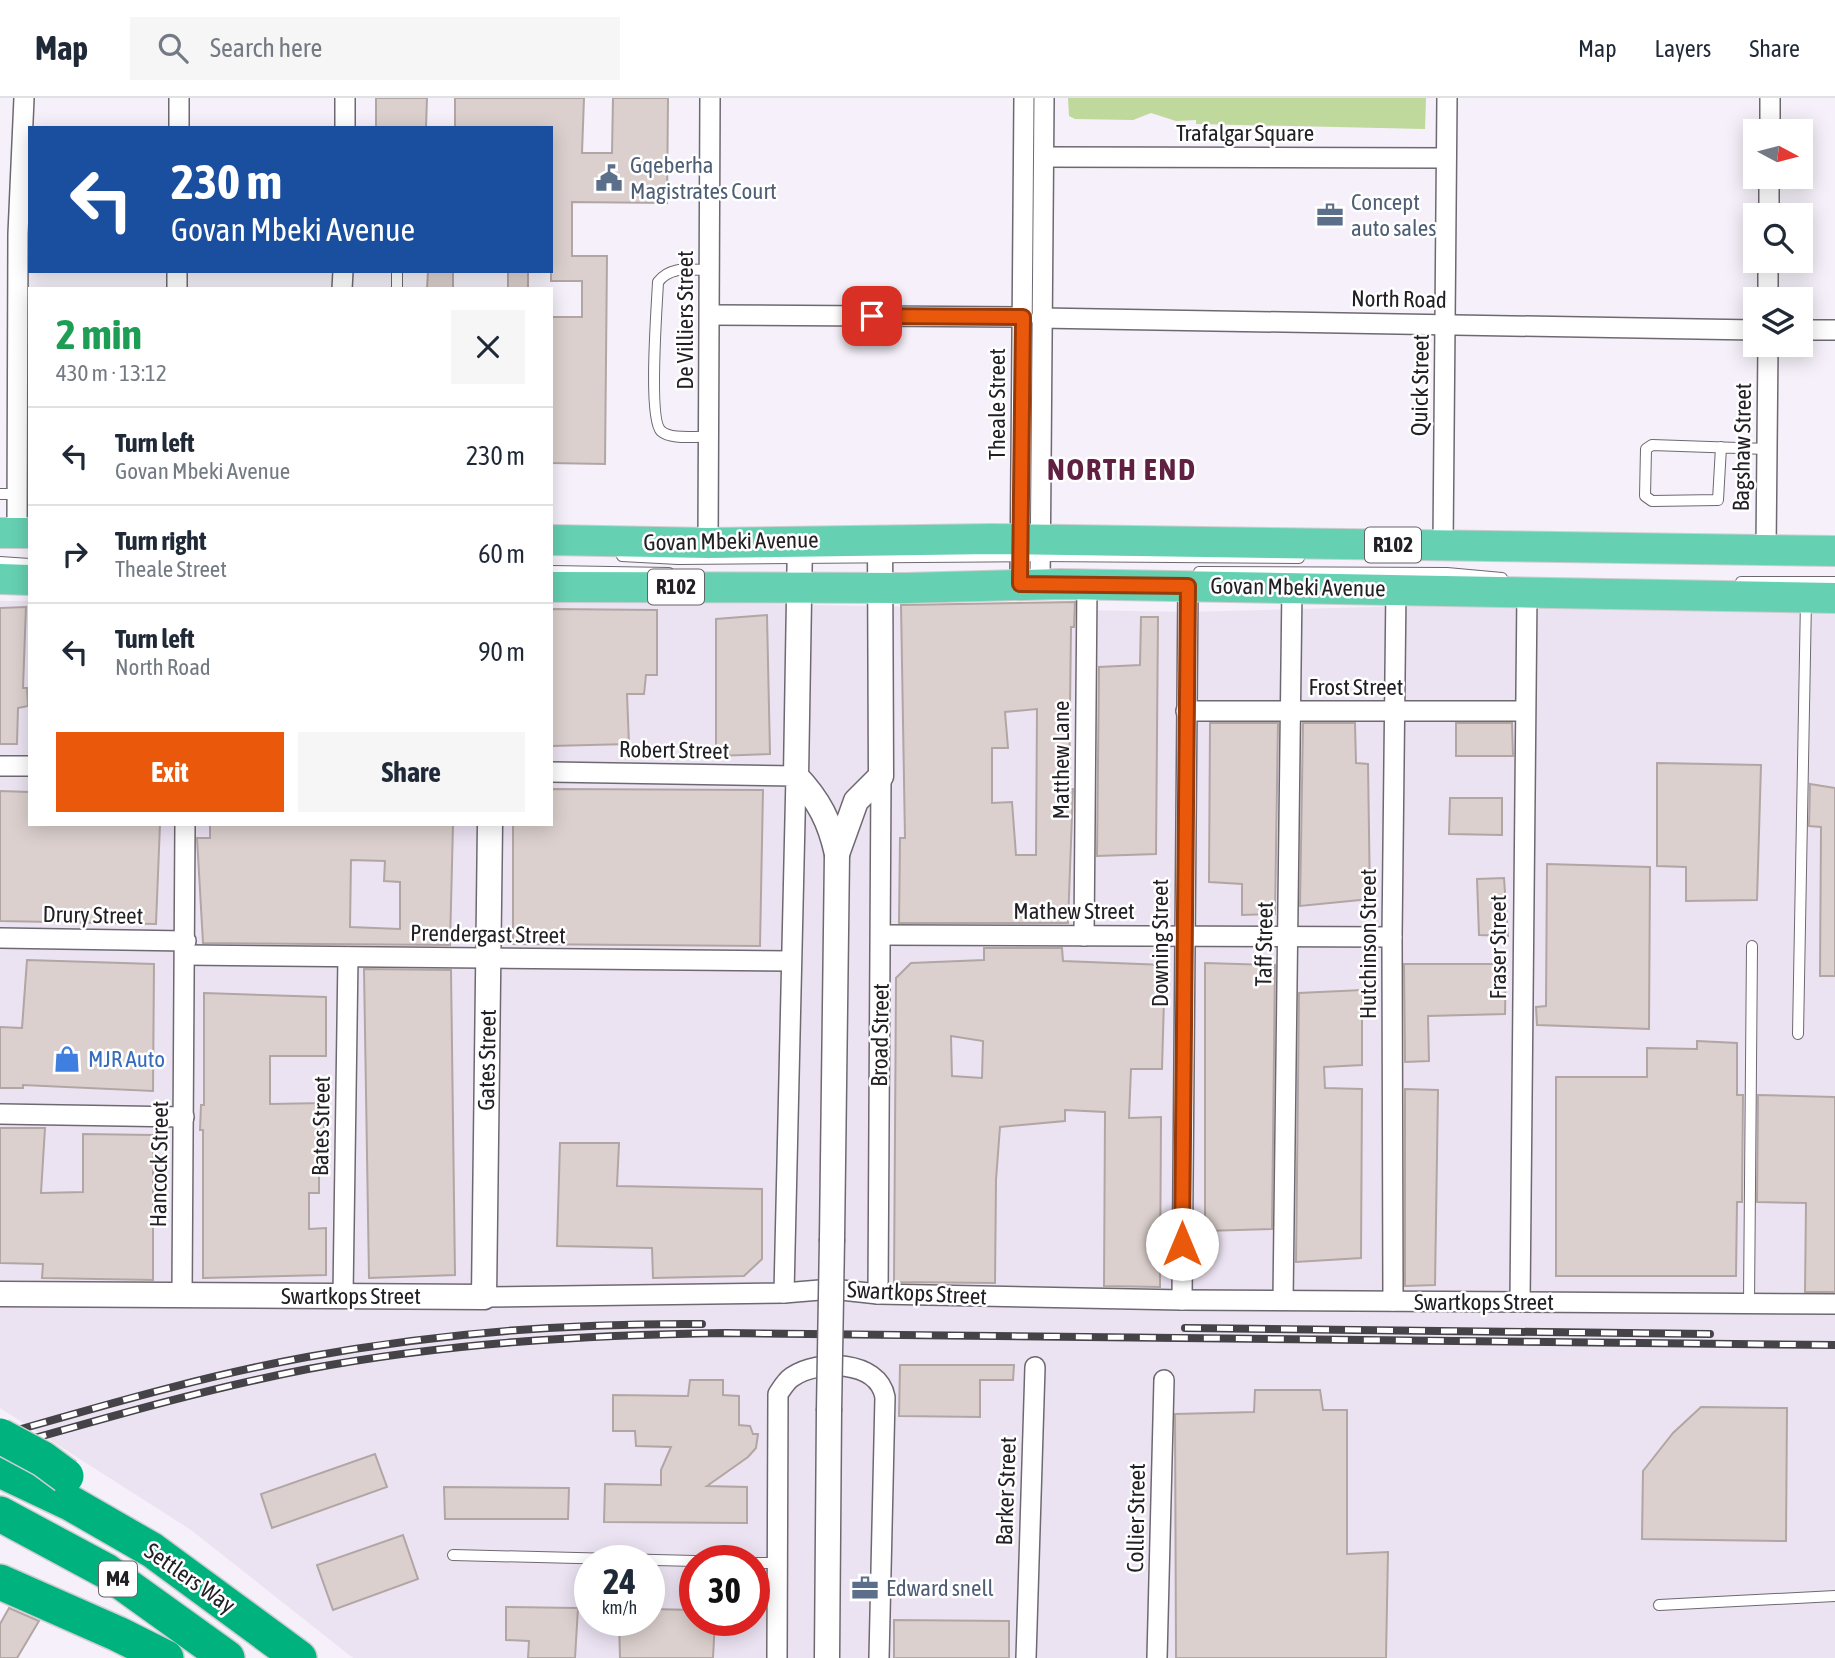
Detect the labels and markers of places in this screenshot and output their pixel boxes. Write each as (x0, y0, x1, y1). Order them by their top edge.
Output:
place label: Gqeberha Magistrates Court (630, 152, 777, 204)
public building icon: Gqeberha Magistrates Court (594, 163, 624, 193)
place label: Concept auto sales (1351, 189, 1436, 241)
office icon: Concept auto sales (1315, 200, 1345, 230)
pin (842, 286, 902, 346)
shop icon: MJR Auto (52, 1044, 82, 1074)
place label: MJR Auto (88, 1046, 165, 1072)
office icon: Edward snell (850, 1573, 880, 1603)
place label: Edward snell (886, 1575, 994, 1601)

